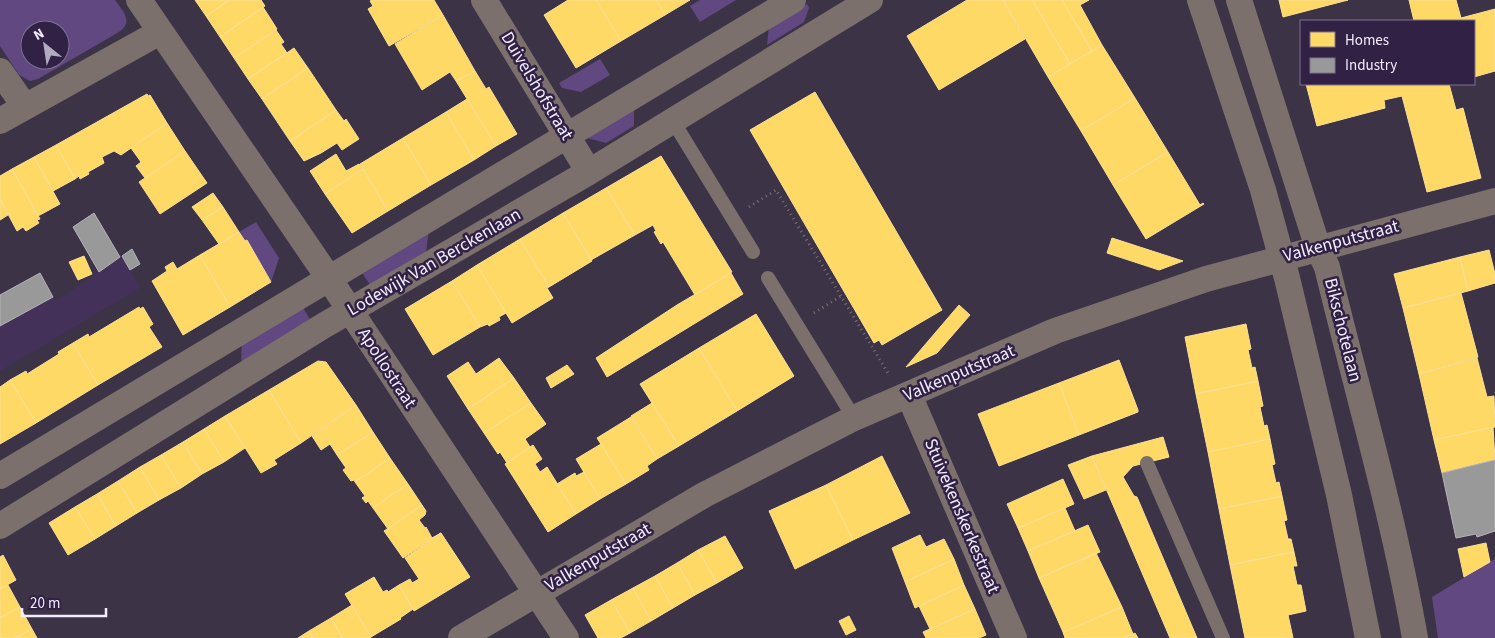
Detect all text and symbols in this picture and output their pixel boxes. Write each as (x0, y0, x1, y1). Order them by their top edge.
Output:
north arrow (20, 20, 70, 70)
legend (1300, 20, 1475, 85)
text: N (30, 24, 48, 46)
street label: Duivelshofstraat (495, 27, 579, 145)
text: Homes (1345, 30, 1389, 51)
text: Industry (1345, 55, 1397, 76)
street label: Lodewijk Van Berckenlaan (343, 202, 525, 322)
street label: Valkenputstraat (1280, 214, 1402, 268)
street label: Bikschotelaan (1318, 275, 1368, 385)
street label: Apollostraat (352, 323, 422, 413)
street label: Valkenputstraat (900, 338, 1018, 408)
street label: Stuivekenskerkestraat (918, 435, 1006, 597)
street label: Valkenputstraat (540, 517, 656, 597)
scale bar (22, 586, 106, 618)
text: 20 m (30, 593, 60, 614)

